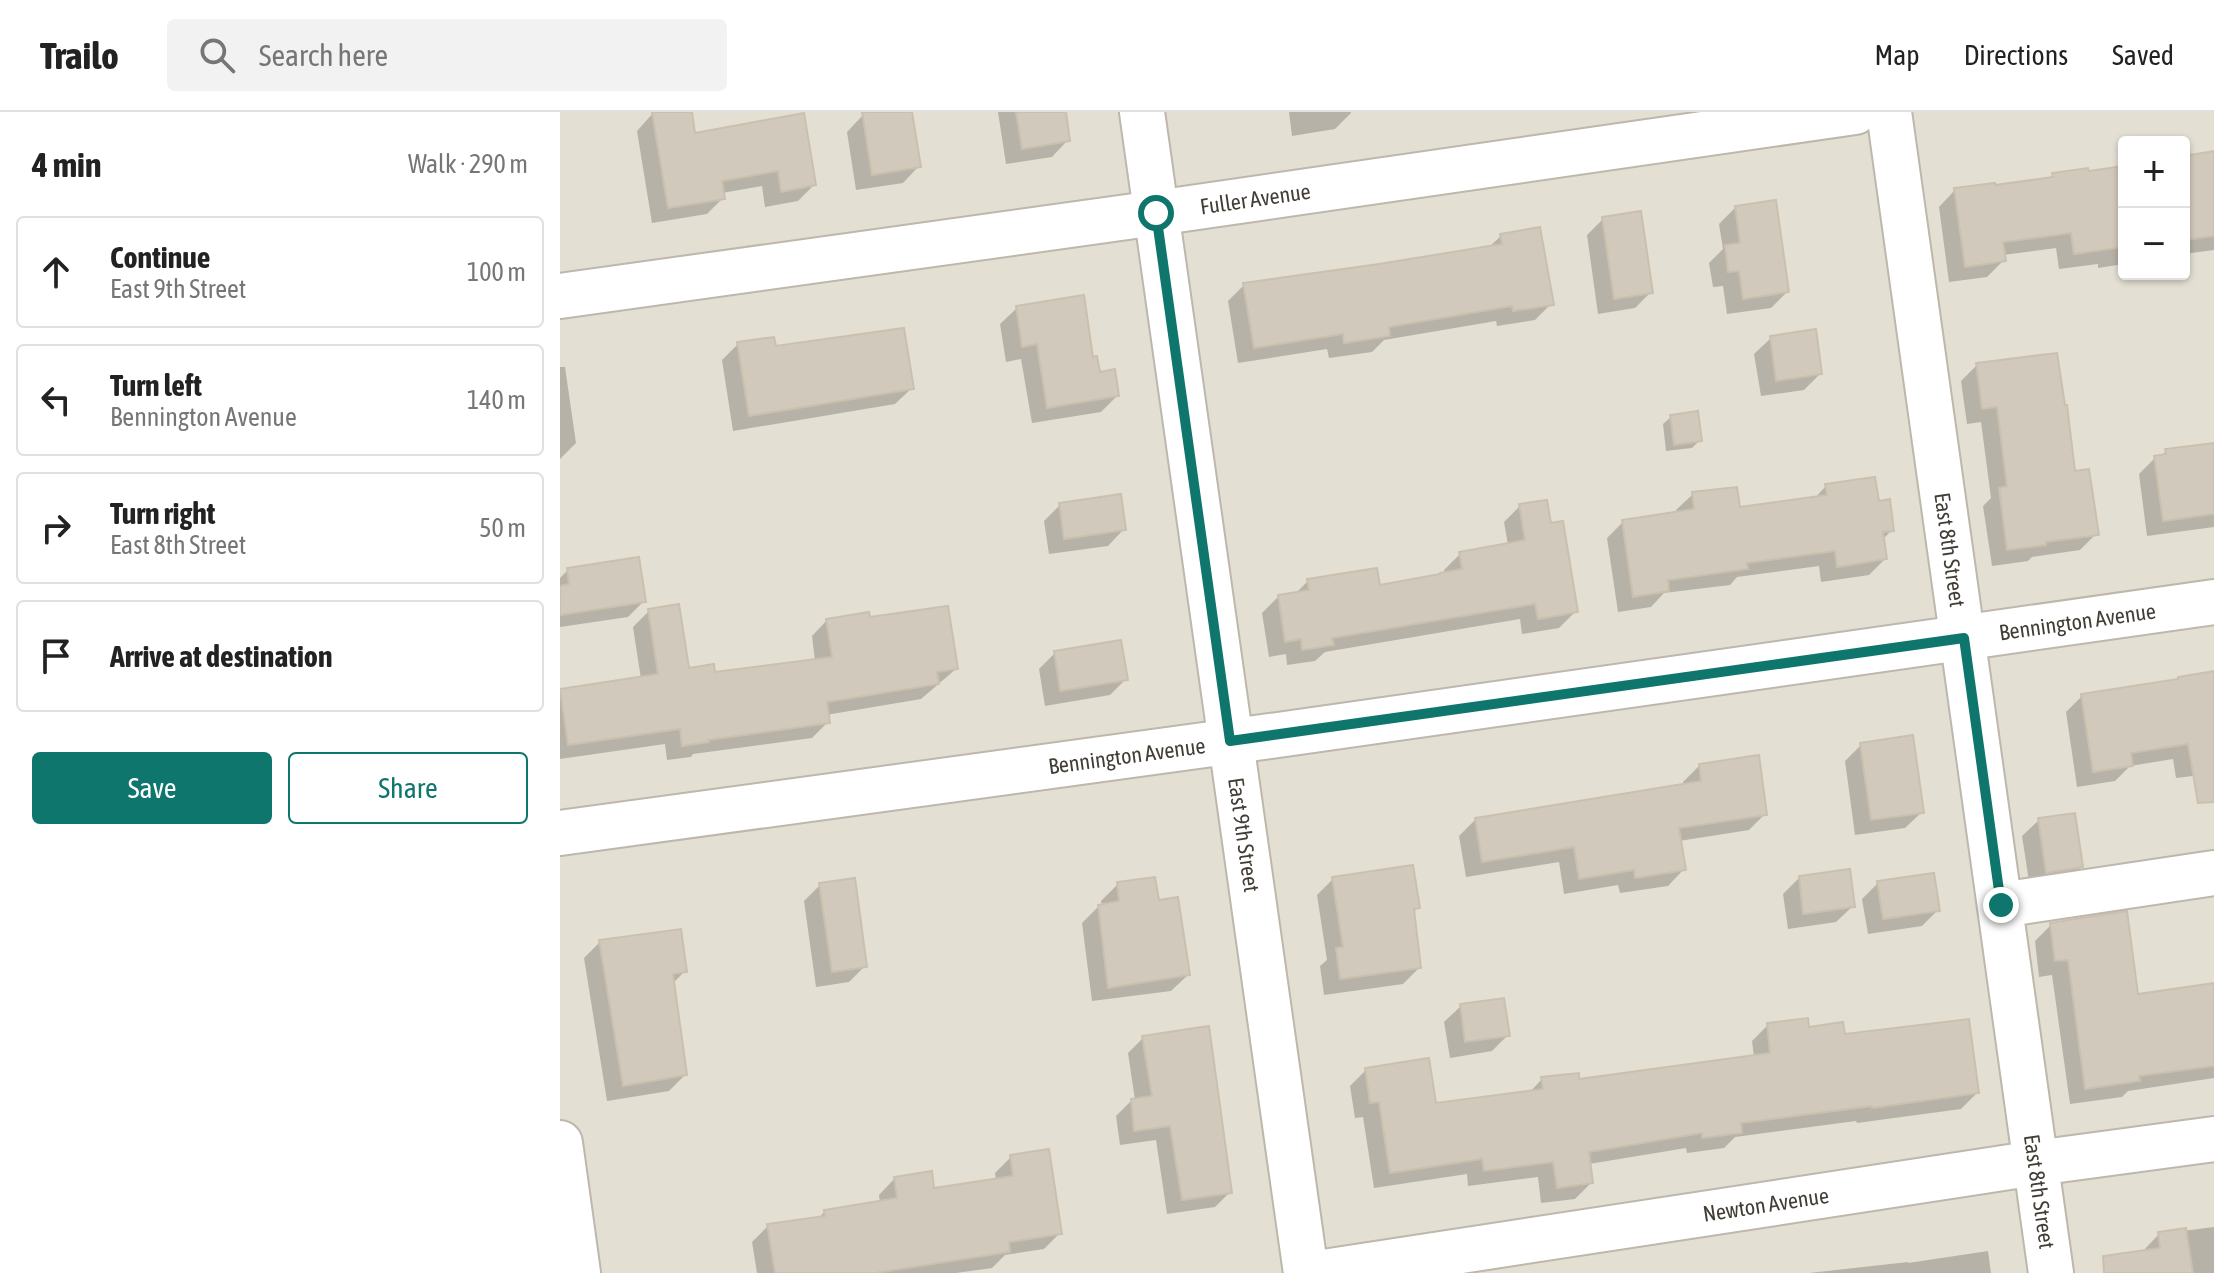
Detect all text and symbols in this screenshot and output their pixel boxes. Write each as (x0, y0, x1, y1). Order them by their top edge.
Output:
search box (167, 19, 727, 91)
icon: search (195, 33, 239, 77)
text: Trailo (40, 34, 119, 77)
text: Search here (259, 38, 388, 72)
text: Map (1875, 39, 1920, 71)
text: Directions (1964, 39, 2068, 71)
text: Saved (2112, 39, 2174, 71)
map controls (2118, 136, 2190, 280)
button: + (2118, 136, 2190, 208)
text: 4 min (32, 145, 101, 184)
text: Walk · 290 m (408, 149, 528, 179)
street label: Fuller Avenue (1198, 178, 1312, 219)
route start (1138, 195, 1174, 231)
button: − (2118, 208, 2190, 280)
text: Continue (110, 240, 210, 274)
icon: ahead (34, 250, 78, 294)
text: 100 m (467, 257, 526, 287)
text: East 9th Street (110, 274, 246, 304)
text: Turn left (110, 368, 202, 402)
icon: left (34, 378, 78, 422)
text: 140 m (467, 385, 526, 415)
text: Bennington Avenue (110, 402, 297, 432)
street label: East 8th Street (1929, 491, 1971, 609)
text: Turn right (110, 496, 216, 530)
icon: right (34, 506, 78, 550)
text: 50 m (479, 513, 526, 543)
text: East 8th Street (110, 530, 246, 560)
street label: Bennington Avenue (1997, 597, 2157, 645)
icon: arrive (34, 634, 78, 678)
text: Arrive at destination (110, 639, 332, 673)
street label: Bennington Avenue (1047, 732, 1207, 779)
button: Save (32, 752, 272, 824)
button: Share (288, 752, 528, 824)
street label: East 9th Street (1223, 776, 1265, 894)
route end (1983, 887, 2019, 923)
street label: East 8th Street (2019, 1133, 2060, 1251)
street label: Newton Avenue (1701, 1182, 1831, 1227)

